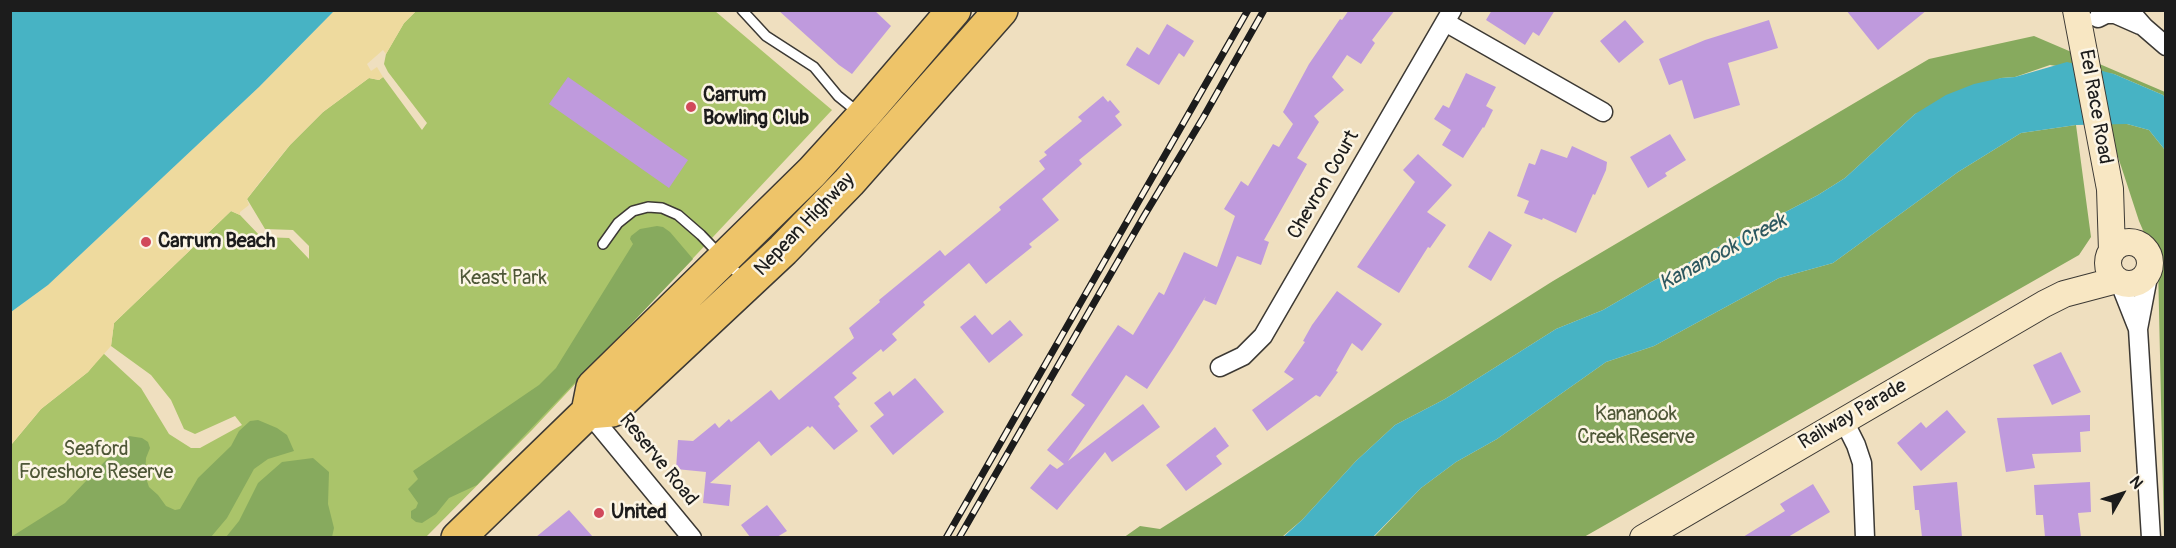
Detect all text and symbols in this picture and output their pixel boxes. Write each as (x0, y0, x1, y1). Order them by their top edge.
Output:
street label: Eel Race Road (2073, 48, 2117, 166)
place label: Carrum Bowling Club (703, 84, 809, 131)
marker: Carrum Bowling Club (684, 100, 698, 114)
street label: Chevron Court (1283, 126, 1365, 244)
street label: Nepean Highway (750, 168, 860, 282)
water label: Kananook Creek (1655, 209, 1791, 297)
place label: Carrum Beach (158, 230, 275, 254)
marker: Carrum Beach (139, 235, 153, 249)
park label: Keast Park (459, 267, 547, 291)
street label: Railway Parade (1795, 374, 1911, 456)
park label: Kananook Creek Reserve (1577, 403, 1695, 450)
street label: Reserve Road (613, 409, 703, 511)
park label: Seaford Foreshore Reserve (19, 438, 173, 485)
north arrow (2092, 464, 2152, 524)
text: N (2125, 472, 2147, 493)
place label: United (611, 501, 667, 525)
marker: United (592, 506, 606, 520)

